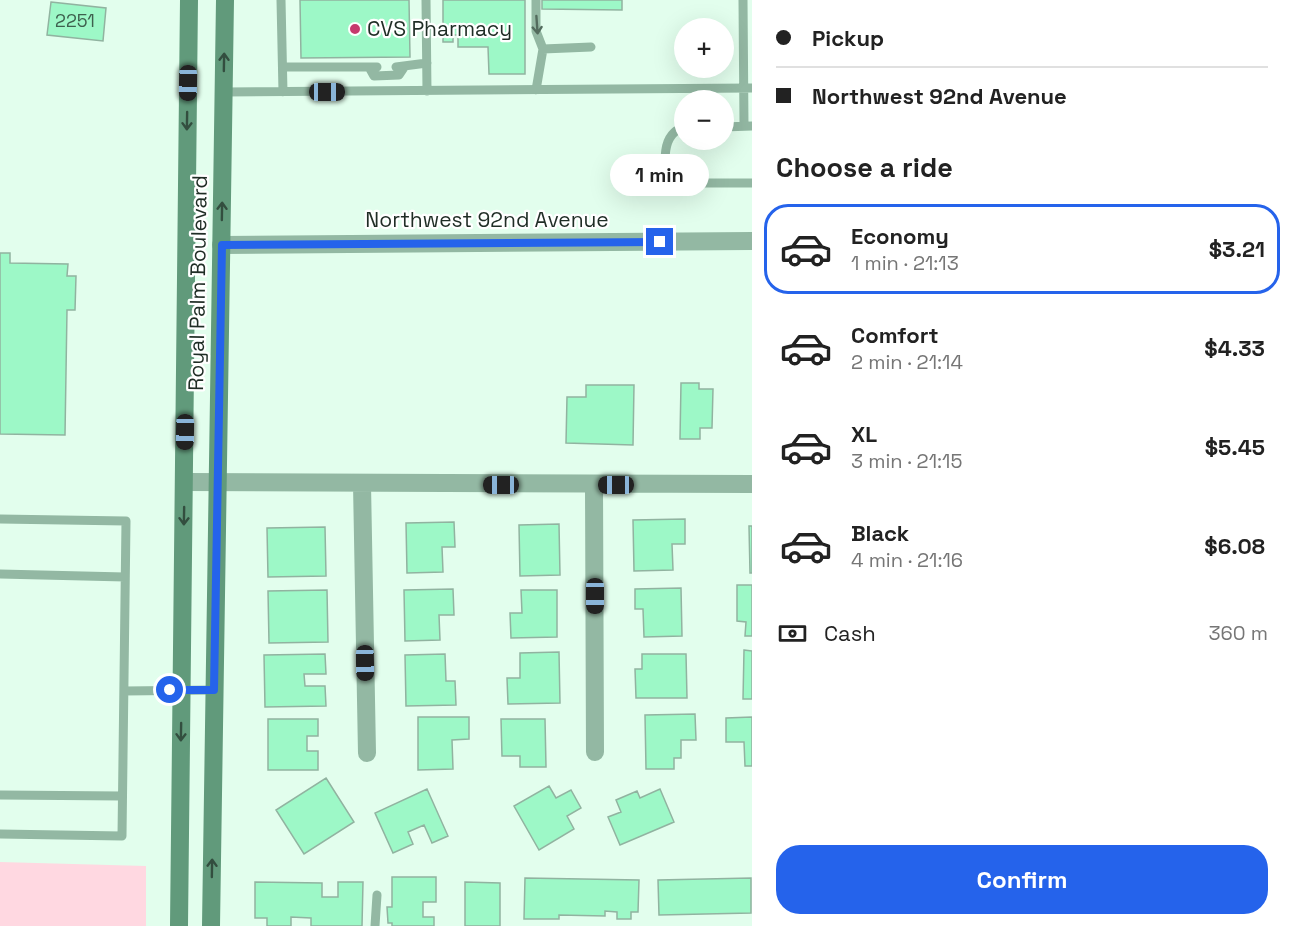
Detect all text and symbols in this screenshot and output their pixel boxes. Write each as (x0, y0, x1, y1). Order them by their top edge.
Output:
house number: 2251 (55, 9, 95, 32)
one-way arrow (532, 14, 543, 34)
place label: CVS Pharmacy (367, 15, 512, 42)
map controls (674, 18, 734, 150)
button: + (674, 18, 734, 78)
marker: CVS Pharmacy (348, 22, 362, 36)
text: Pickup (812, 24, 884, 52)
one-way arrow (218, 52, 230, 72)
car (179, 65, 197, 101)
text: Northwest 92nd Avenue (812, 82, 1067, 110)
car (309, 83, 345, 101)
button: − (674, 90, 734, 150)
one-way arrow (182, 111, 193, 131)
text: Choose a ride (776, 150, 953, 185)
callout: 1 min (610, 155, 710, 197)
text: 1 min (635, 162, 684, 188)
street label: Royal Palm Boulevard (182, 175, 213, 391)
one-way arrow (216, 201, 228, 221)
street label: Northwest 92nd Avenue (365, 206, 609, 233)
icon: car (779, 222, 833, 276)
text: Economy (851, 222, 949, 250)
route end (646, 228, 673, 255)
text: $3.21 (1209, 235, 1265, 263)
text: 1 min · 21:13 (851, 250, 959, 276)
icon: car (779, 321, 833, 375)
text: Comfort (851, 321, 939, 349)
text: $4.33 (1204, 334, 1265, 362)
text: 2 min · 21:14 (851, 349, 963, 375)
car (176, 414, 194, 450)
icon: car (779, 420, 833, 474)
text: XL (851, 420, 877, 448)
text: $5.45 (1205, 433, 1265, 461)
text: 3 min · 21:15 (851, 448, 962, 474)
car (483, 476, 519, 494)
car (598, 476, 634, 494)
one-way arrow (178, 505, 190, 525)
icon: car (779, 519, 833, 573)
text: Black (851, 519, 909, 547)
text: $6.08 (1204, 532, 1265, 560)
text: 4 min · 21:16 (851, 547, 963, 573)
car (586, 578, 604, 614)
icon: cash (776, 617, 809, 650)
text: Cash (824, 619, 876, 647)
text: 360 m (1209, 620, 1268, 646)
car (356, 645, 374, 681)
route start (156, 676, 183, 703)
one-way arrow (176, 721, 187, 741)
button: Confirm (776, 845, 1268, 914)
one-way arrow (206, 858, 218, 878)

